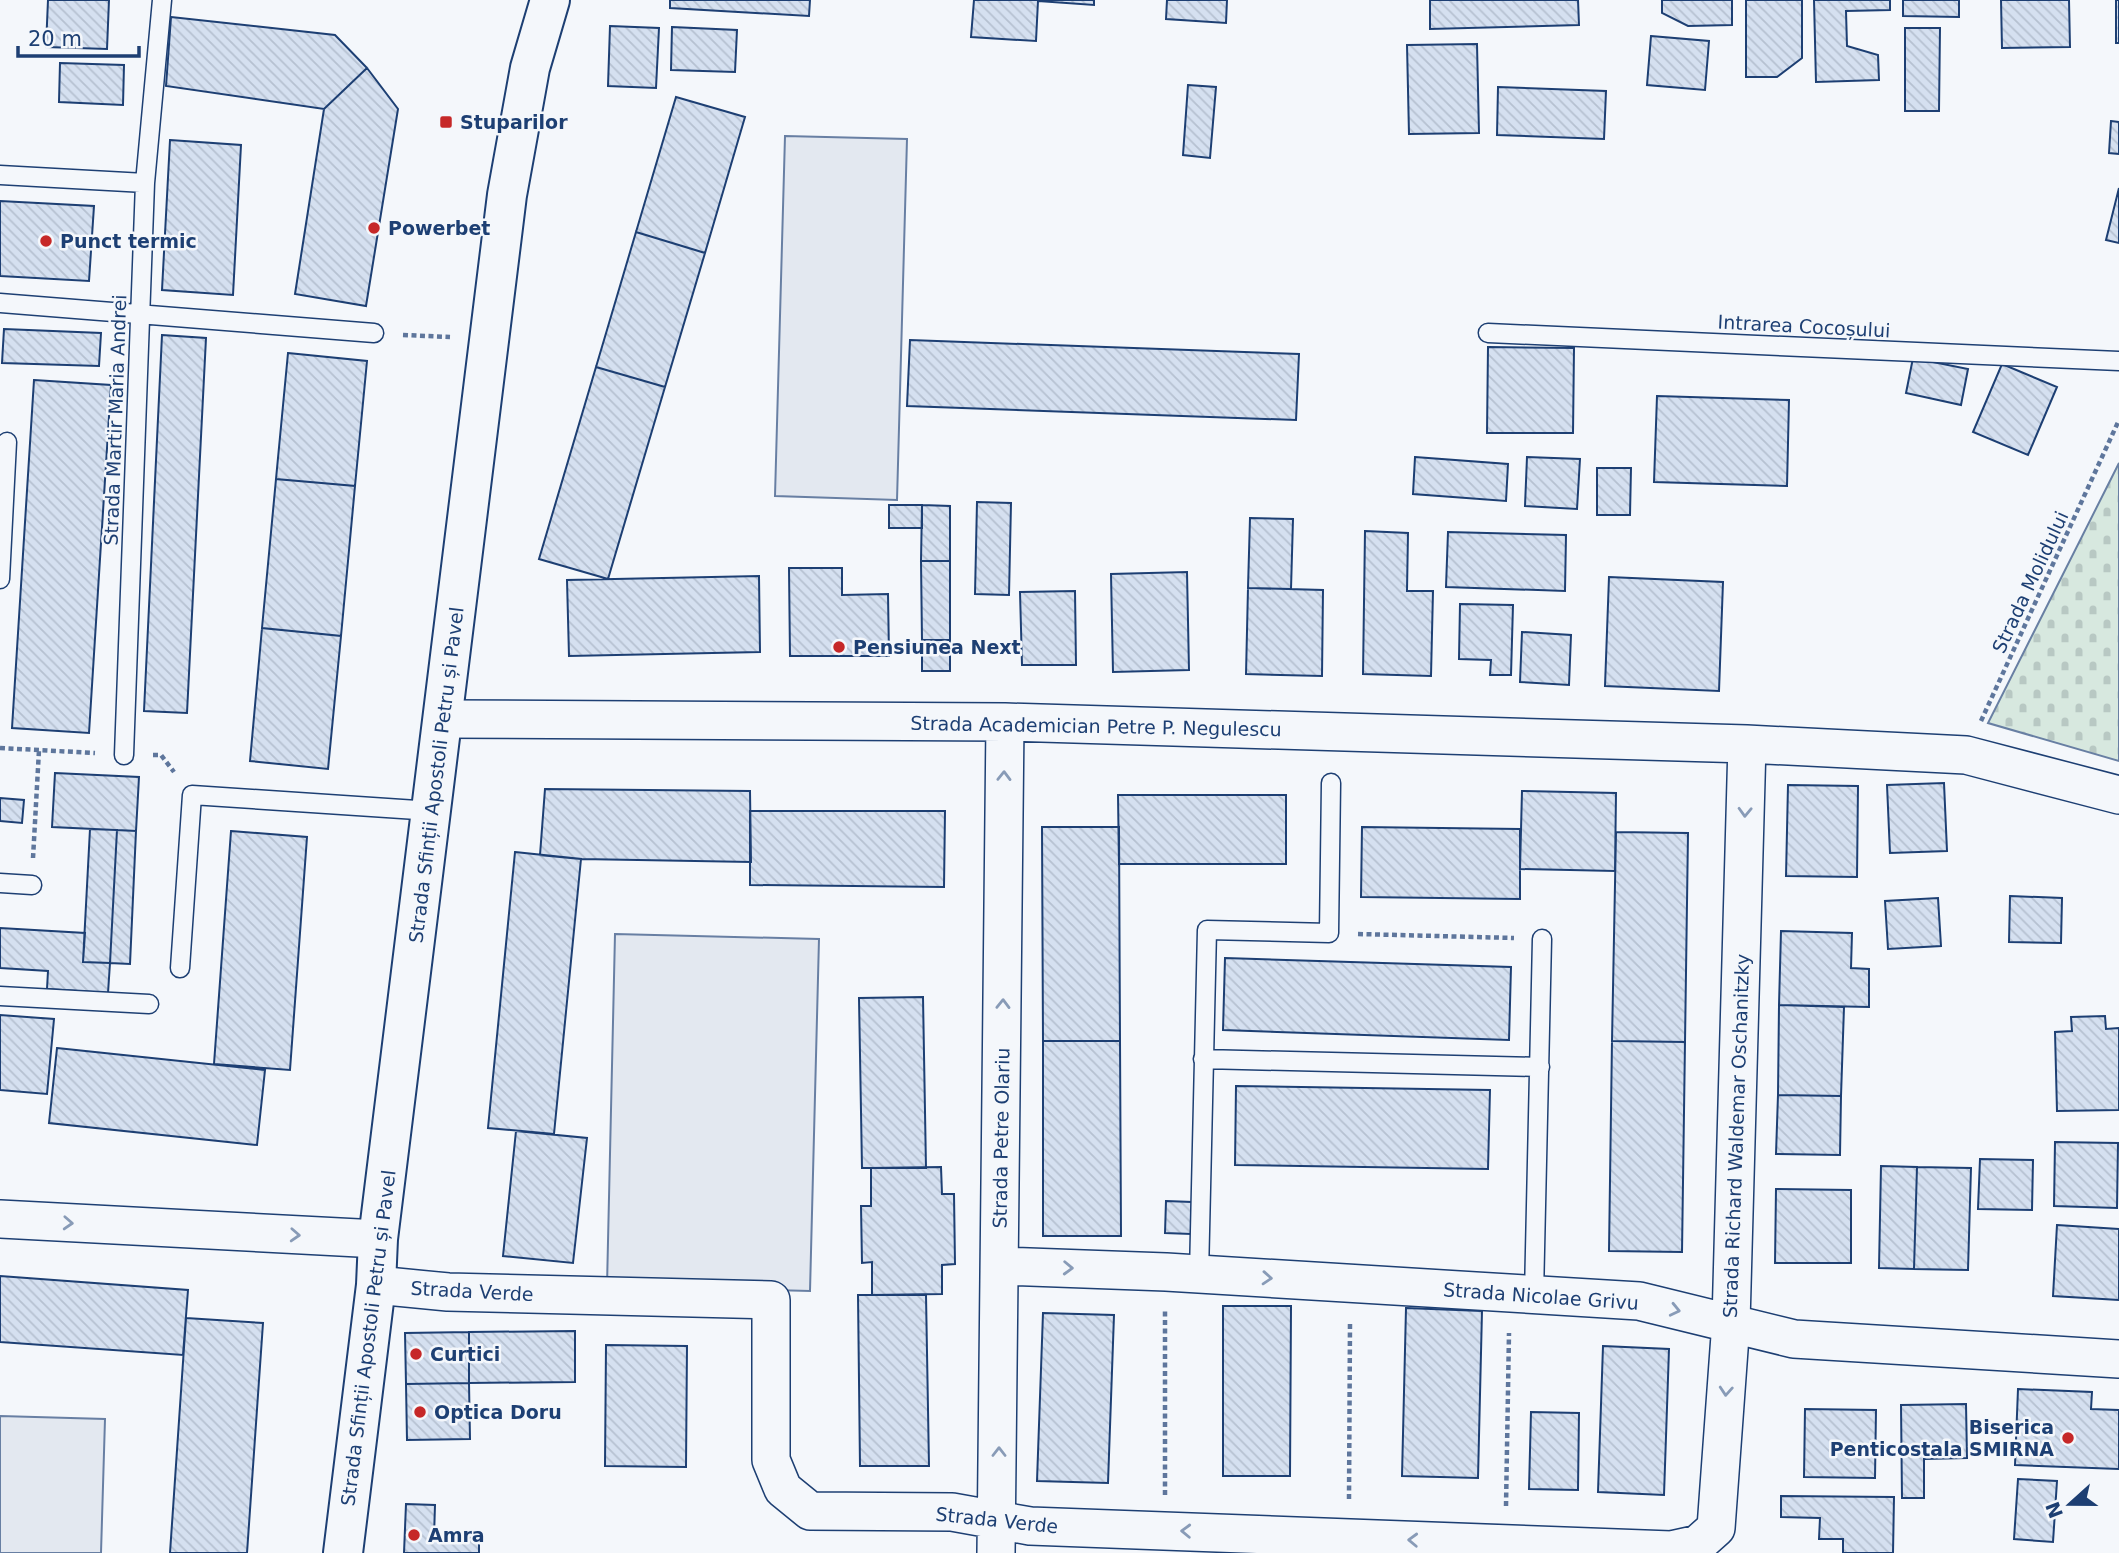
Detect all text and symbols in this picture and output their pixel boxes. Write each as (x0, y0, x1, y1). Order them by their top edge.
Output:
scale bar (18, 14, 138, 58)
text: 20 m (28, 27, 82, 51)
place label: Stuparilor (460, 111, 568, 133)
marker: Stuparilor (438, 114, 454, 130)
place label: Powerbet (388, 217, 490, 239)
marker: Powerbet (366, 220, 382, 236)
place label: Punct termic (60, 230, 197, 252)
marker: Punct termic (38, 233, 54, 249)
street label: Strada Martir Maria Andrei (100, 294, 130, 546)
street label: Intrarea Cocoșului (1717, 310, 1891, 343)
street label: Strada Molidului (1987, 508, 2073, 656)
street label: Strada Sfinții Apostoli Petru și Pavel (404, 606, 469, 944)
place label: Pensiunea Next (853, 636, 1021, 658)
marker: Pensiunea Next (831, 639, 847, 655)
street label: Strada Academician Petre P. Negulescu (910, 712, 1282, 740)
one-way arrow (996, 770, 1012, 781)
one-way arrow (1737, 807, 1753, 818)
street label: Strada Richard Waldemar Oschanitzky (1719, 954, 1753, 1318)
one-way arrow (995, 998, 1011, 1008)
street label: Strada Petre Olariu (988, 1047, 1014, 1229)
street label: Strada Sfinții Apostoli Petru și Pavel (336, 1169, 401, 1507)
one-way arrow (63, 1215, 74, 1230)
one-way arrow (290, 1227, 301, 1242)
one-way arrow (1063, 1261, 1074, 1276)
one-way arrow (1262, 1270, 1273, 1285)
street label: Strada Verde (410, 1277, 534, 1305)
street label: Strada Nicolae Grivu (1442, 1278, 1640, 1314)
one-way arrow (1668, 1301, 1680, 1316)
place label: Curtici (430, 1343, 500, 1365)
marker: Curtici (408, 1346, 424, 1362)
one-way arrow (1719, 1385, 1734, 1396)
place label: Optica Doru (434, 1401, 562, 1423)
marker: Optica Doru (412, 1404, 428, 1420)
place label: Biserica Penticostala SMIRNA (1830, 1416, 2054, 1460)
marker: Biserica Penticostala SMIRNA (2060, 1430, 2076, 1446)
one-way arrow (991, 1446, 1007, 1456)
north arrow (2035, 1469, 2105, 1539)
text: N (2041, 1499, 2067, 1521)
street label: Strada Verde (935, 1503, 1059, 1537)
place label: Amra (428, 1524, 485, 1546)
one-way arrow (1180, 1524, 1191, 1539)
marker: Amra (406, 1527, 422, 1543)
one-way arrow (1407, 1532, 1418, 1547)

